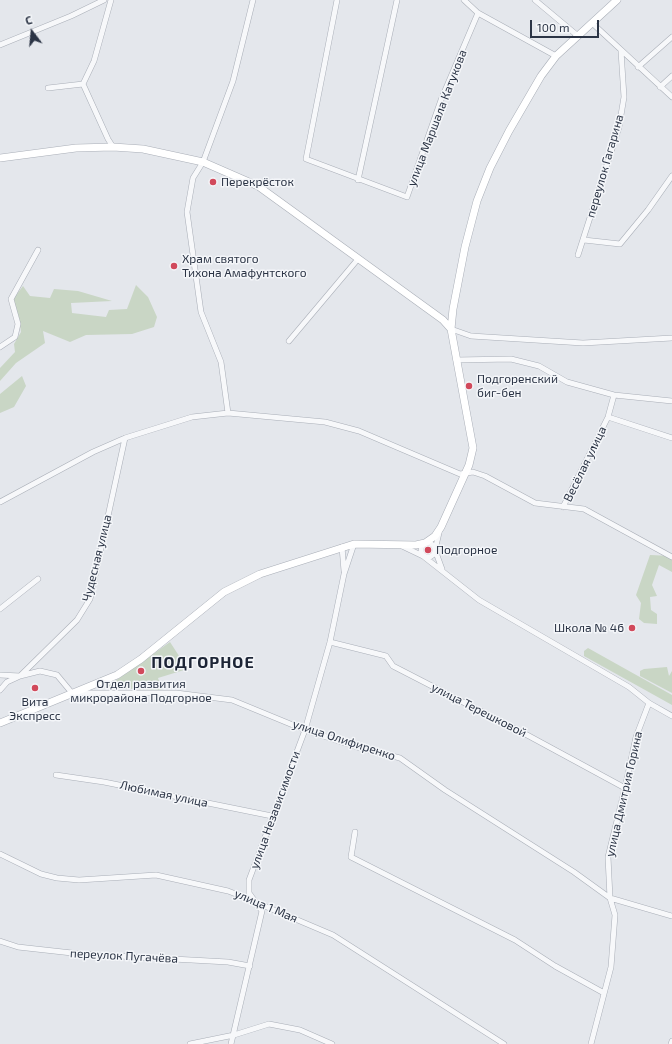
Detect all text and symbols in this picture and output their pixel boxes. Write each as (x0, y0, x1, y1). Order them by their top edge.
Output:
north arrow (12, 12, 52, 52)
scale bar (532, 12, 601, 38)
text: С (24, 13, 33, 27)
text: 100 m (537, 20, 569, 34)
street label: улица Маршала Катукова (404, 48, 470, 188)
street label: переулок Гагарина (583, 113, 627, 219)
place label: Перекрёсток (221, 175, 294, 189)
marker: Перекрёсток (208, 177, 218, 187)
place label: Храм святого Тихона Амафунтского (182, 252, 307, 280)
marker: Храм святого Тихона Амафунтского (169, 261, 179, 271)
place label: Подгоренский биг-бен (477, 372, 558, 400)
marker: Подгоренский биг-бен (464, 381, 474, 391)
street label: Весёлая улица (560, 424, 610, 504)
street label: Чудесная улица (79, 513, 115, 603)
place label: Подгорное (436, 543, 497, 557)
marker: Подгорное (423, 545, 433, 555)
place label: Школа № 46 (554, 621, 624, 635)
marker: Школа № 46 (627, 623, 637, 633)
district label: ПОДГОРНОЕ (151, 653, 255, 673)
marker: Отдел развития микрорайона Подгорное (136, 666, 146, 676)
place label: Отдел развития микрорайона Подгорное (70, 677, 212, 705)
street label: улица Терешковой (429, 680, 529, 740)
marker: Вита Экспресс (30, 683, 40, 693)
place label: Вита Экспресс (9, 695, 61, 723)
street label: улица Олифиренко (291, 717, 397, 763)
street label: улица Дмитрия Горина (603, 730, 645, 858)
street label: улица Независимости (247, 749, 303, 871)
street label: Любимая улица (119, 778, 209, 810)
street label: улица 1 Мая (232, 886, 300, 926)
street label: переулок Пугачёва (70, 946, 178, 966)

